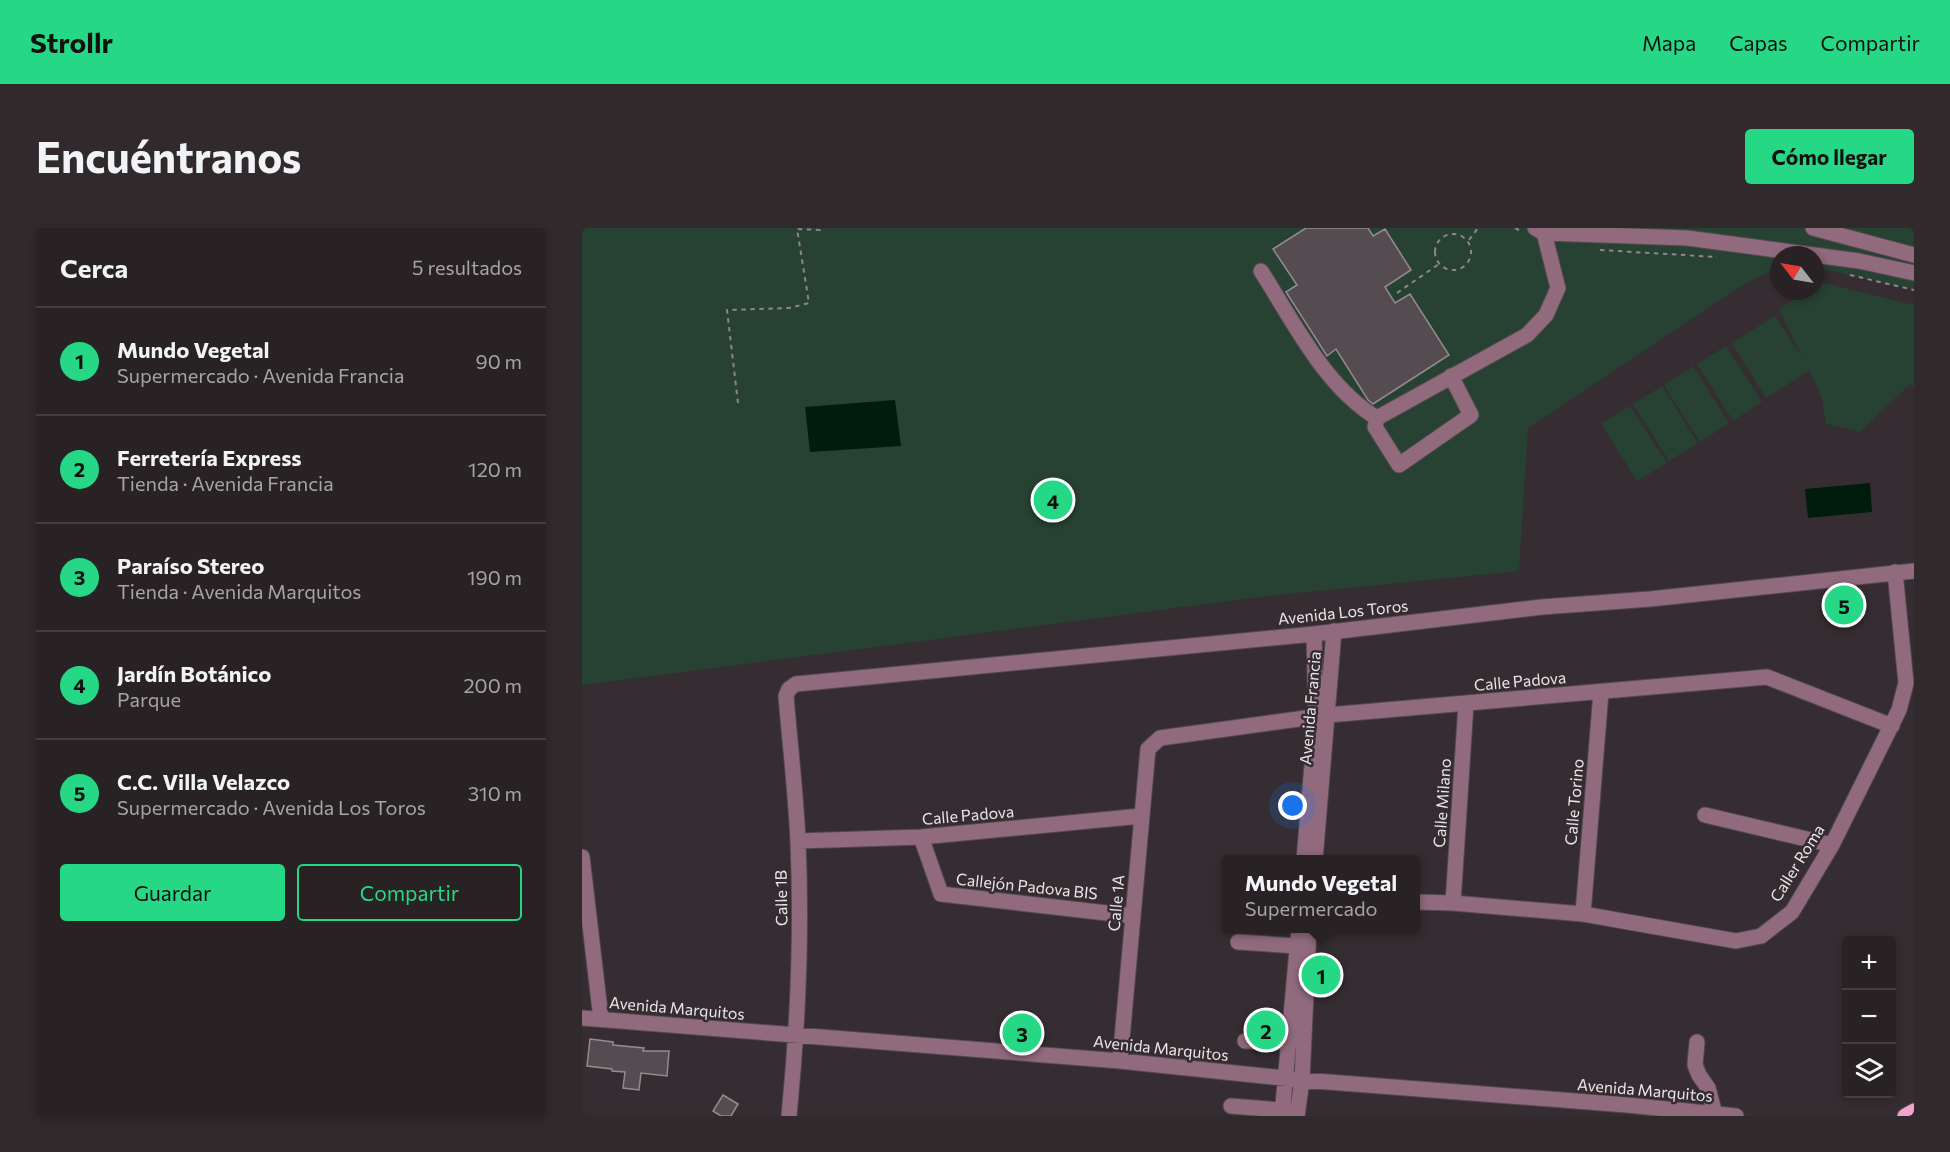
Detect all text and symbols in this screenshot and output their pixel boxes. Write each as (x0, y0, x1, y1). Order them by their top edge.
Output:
text: Strollr (30, 25, 113, 59)
text: Mapa (1642, 30, 1696, 55)
text: Capas (1729, 30, 1788, 55)
text: Compartir (1821, 30, 1920, 55)
button: Cómo llegar (1745, 129, 1914, 184)
text: Encuéntranos (36, 130, 301, 182)
north arrow (1770, 246, 1824, 300)
text: Cerca (60, 252, 128, 283)
text: 5 resultados (412, 255, 522, 279)
text: Mundo Vegetal (117, 336, 269, 363)
text: 1 (75, 349, 84, 373)
text: 90 m (476, 349, 522, 373)
text: Supermercado · Avenida Francia (117, 363, 404, 387)
text: Ferretería Express (117, 444, 302, 471)
text: 2 (74, 457, 85, 481)
text: 120 m (468, 457, 522, 481)
text: Tienda · Avenida Francia (117, 471, 334, 495)
pin: 4 (1034, 478, 1072, 522)
text: Paraíso Stereo (117, 552, 264, 579)
text: 3 (74, 565, 85, 589)
text: 190 m (467, 565, 522, 589)
text: Tienda · Avenida Marquitos (117, 579, 361, 603)
pin: 5 (1824, 582, 1864, 628)
street label: Avenida Los Toros (1277, 595, 1409, 628)
street label: Avenida Francia (1295, 650, 1324, 765)
text: Jardín Botánico (117, 660, 271, 687)
street label: Calle Padova (1473, 667, 1567, 694)
text: 4 (73, 673, 86, 697)
text: 200 m (464, 673, 522, 697)
text: Parque (117, 687, 181, 711)
street label: Calle Milano (1429, 758, 1454, 848)
street label: Calle Torino (1560, 758, 1587, 846)
text: C.C. Villa Velazco (117, 768, 290, 795)
text: 5 (74, 781, 85, 805)
text: 310 m (468, 781, 522, 805)
your location (1278, 791, 1307, 820)
text: Supermercado · Avenida Los Toros (117, 795, 426, 819)
street label: Calle Padova (921, 801, 1015, 828)
street label: Caller Roma (1765, 821, 1828, 905)
popup (1222, 855, 1420, 933)
button: Guardar (60, 864, 285, 921)
button: Compartir (297, 864, 522, 921)
street label: Callejón Padova BIS (955, 869, 1099, 902)
text: Mundo Vegetal (1245, 869, 1397, 896)
street label: Calle 1B (771, 870, 790, 926)
street label: Calle 1A (1104, 874, 1127, 932)
text: Supermercado (1245, 896, 1378, 920)
map controls (1842, 936, 1896, 1098)
button: + (1842, 936, 1896, 990)
pin: 1 (1302, 952, 1340, 998)
button: − (1842, 990, 1896, 1044)
street label: Avenida Marquitos (609, 992, 746, 1023)
pin: 2 (1246, 1008, 1286, 1052)
pin: 3 (1002, 1010, 1042, 1056)
street label: Avenida Marquitos (1092, 1031, 1230, 1064)
button: layers (1842, 1044, 1896, 1098)
street label: Avenida Marquitos (1577, 1074, 1714, 1105)

